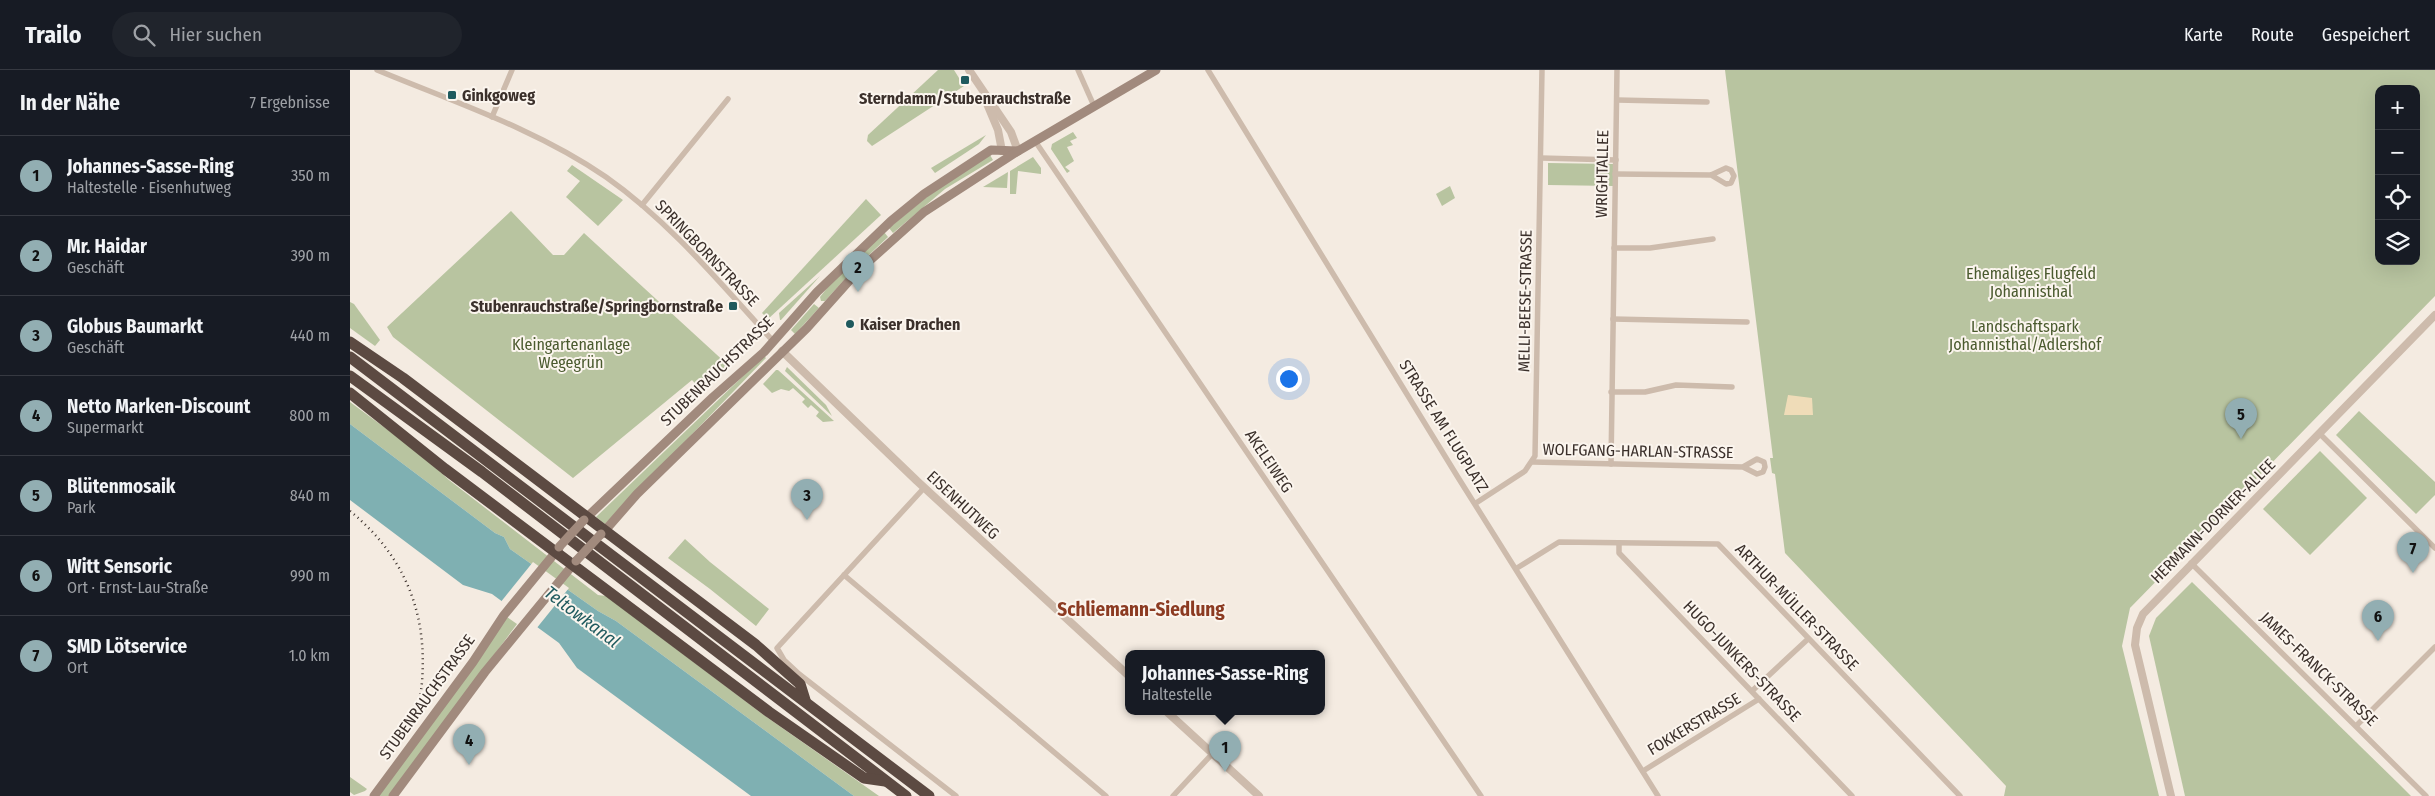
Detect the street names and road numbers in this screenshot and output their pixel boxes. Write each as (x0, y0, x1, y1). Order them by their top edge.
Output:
street label: WRIGHTALLEE (1592, 130, 1612, 218)
street label: SPRINGBORNSTRASSE (651, 196, 763, 310)
street label: MELLI-BEESE-STRASSE (1514, 230, 1536, 372)
street label: STUBENRAUCHSTRASSE (656, 312, 778, 430)
street label: STRASSE AM FLUGPLATZ (1395, 356, 1493, 496)
street label: AKELEIWEG (1241, 426, 1297, 496)
street label: WOLFGANG-HARLAN-STRASSE (1542, 440, 1734, 462)
street label: HERMANN-DORNER-ALLEE (2147, 455, 2279, 587)
street label: EISENHUTWEG (923, 467, 1003, 543)
street label: ARTHUR-MÜLLER-STRASSE (1731, 540, 1863, 674)
street label: HUGO-JUNKERS-STRASSE (1679, 597, 1805, 725)
street label: JAMES-FRANCK-STRASSE (2256, 608, 2382, 730)
street label: STUBENRAUCHSTRASSE (375, 631, 479, 763)
street label: FOKKERSTRASSE (1644, 689, 1744, 759)

